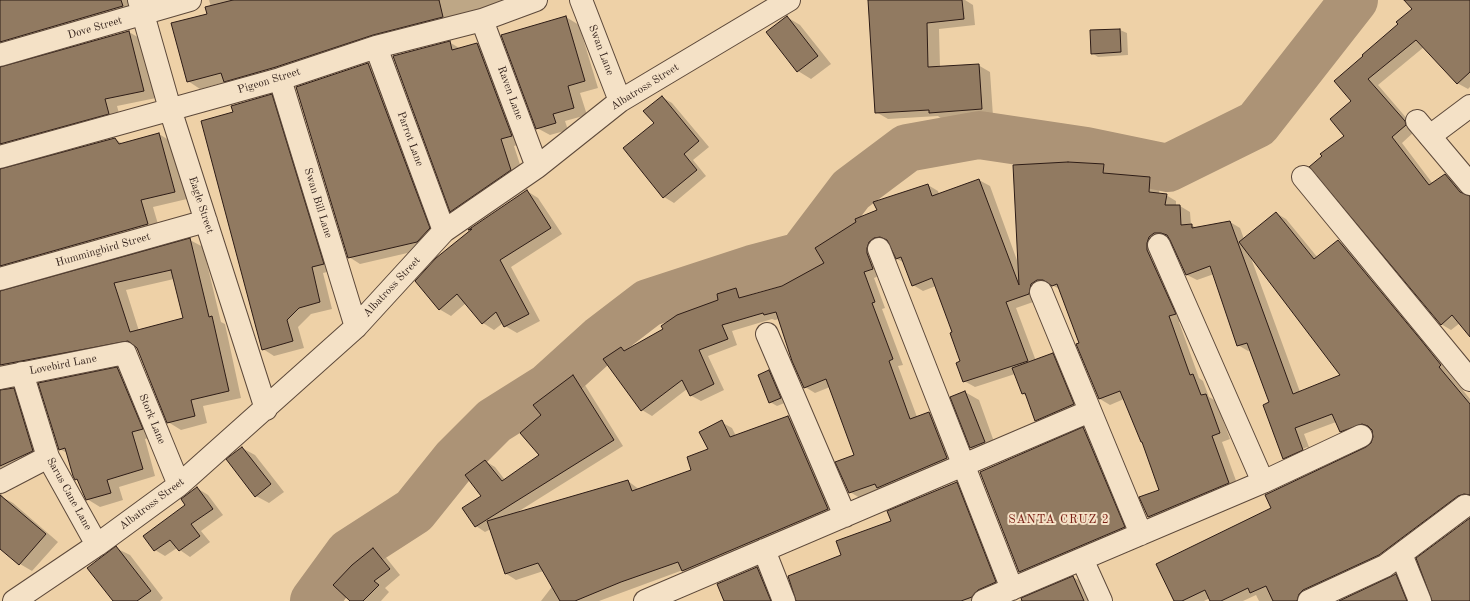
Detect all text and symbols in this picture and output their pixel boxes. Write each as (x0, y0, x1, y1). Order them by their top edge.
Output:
street label: Dove Street (66, 14, 124, 42)
street label: Swan Lane (585, 23, 617, 77)
street label: Albatross Street (608, 61, 682, 113)
street label: Raven Lane (494, 64, 526, 122)
street label: Pigeon Street (236, 65, 302, 97)
street label: Parrot Lane (394, 110, 426, 168)
street label: Swan Bill Lane (301, 166, 335, 240)
street label: Eagle Street (186, 175, 216, 235)
street label: Hummingbird Street (54, 230, 152, 270)
street label: Albatross Street (361, 254, 423, 320)
street label: Lovebird Lane (28, 352, 98, 378)
street label: Stork Lane (136, 392, 168, 446)
street label: Sarus Cane Lane (44, 455, 94, 533)
street label: Albatross Street (117, 475, 187, 533)
district label: SANTA CRUZ 2 (1008, 513, 1110, 527)

